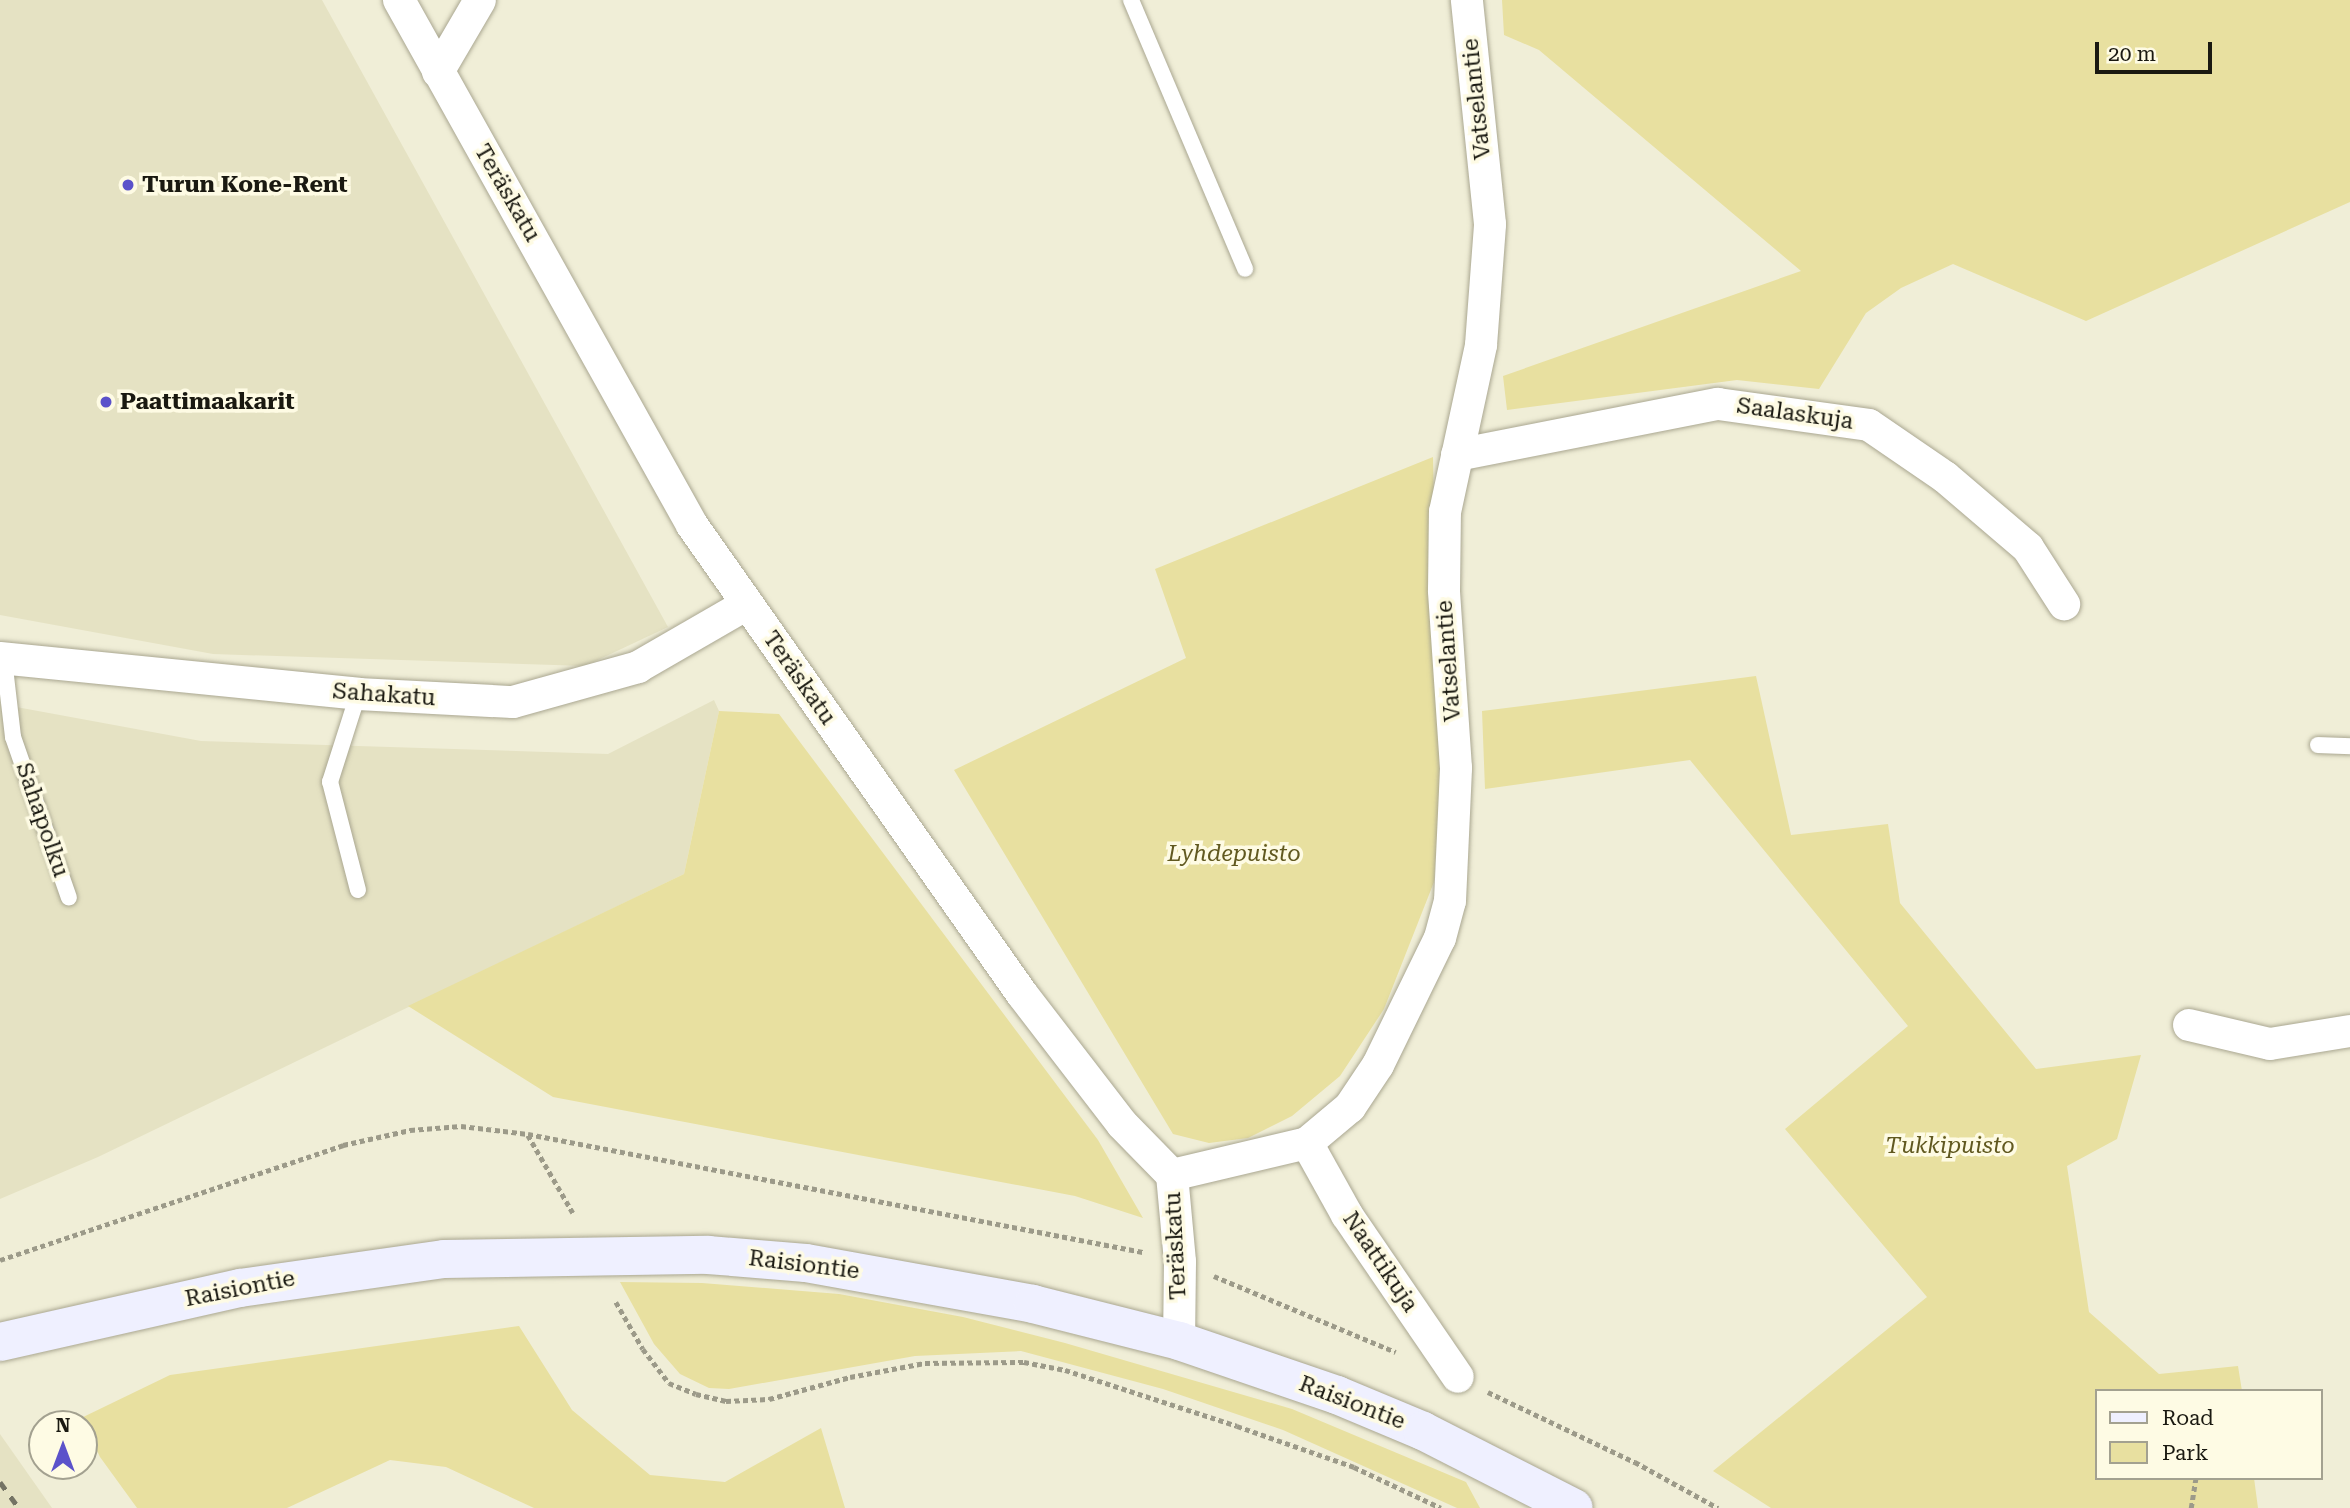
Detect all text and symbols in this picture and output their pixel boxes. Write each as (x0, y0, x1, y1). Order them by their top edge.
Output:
scale bar (2098, 28, 2215, 72)
street label: Vatselantie (1457, 37, 1497, 161)
text: 20 m (2108, 42, 2156, 66)
street label: Teräskatu (468, 139, 546, 247)
place label: Turun Kone-Rent (142, 171, 348, 199)
marker: Turun Kone-Rent (120, 177, 136, 193)
place label: Paattimaakarit (120, 388, 295, 416)
street label: Saalaskuja (1735, 392, 1855, 436)
marker: Paattimaakarit (98, 394, 114, 410)
street label: Vatselantie (1431, 599, 1467, 723)
street label: Teräskatu (757, 626, 841, 730)
street label: Sahakatu (332, 678, 436, 712)
street label: Sahapolku (10, 759, 74, 881)
park label: Lyhdepuisto (1167, 840, 1301, 868)
park label: Tukkipuisto (1885, 1132, 2015, 1160)
street label: Teräskatu (1159, 1191, 1193, 1301)
street label: Naattikuja (1336, 1207, 1424, 1317)
street label: Raisiontie (747, 1245, 861, 1285)
street label: Raisiontie (183, 1265, 297, 1313)
street label: Raisiontie (1295, 1370, 1409, 1436)
legend (2094, 1389, 2322, 1480)
text: Road (2162, 1406, 2214, 1430)
north arrow (28, 1410, 98, 1480)
text: N (56, 1414, 70, 1437)
text: Park (2162, 1441, 2208, 1465)

